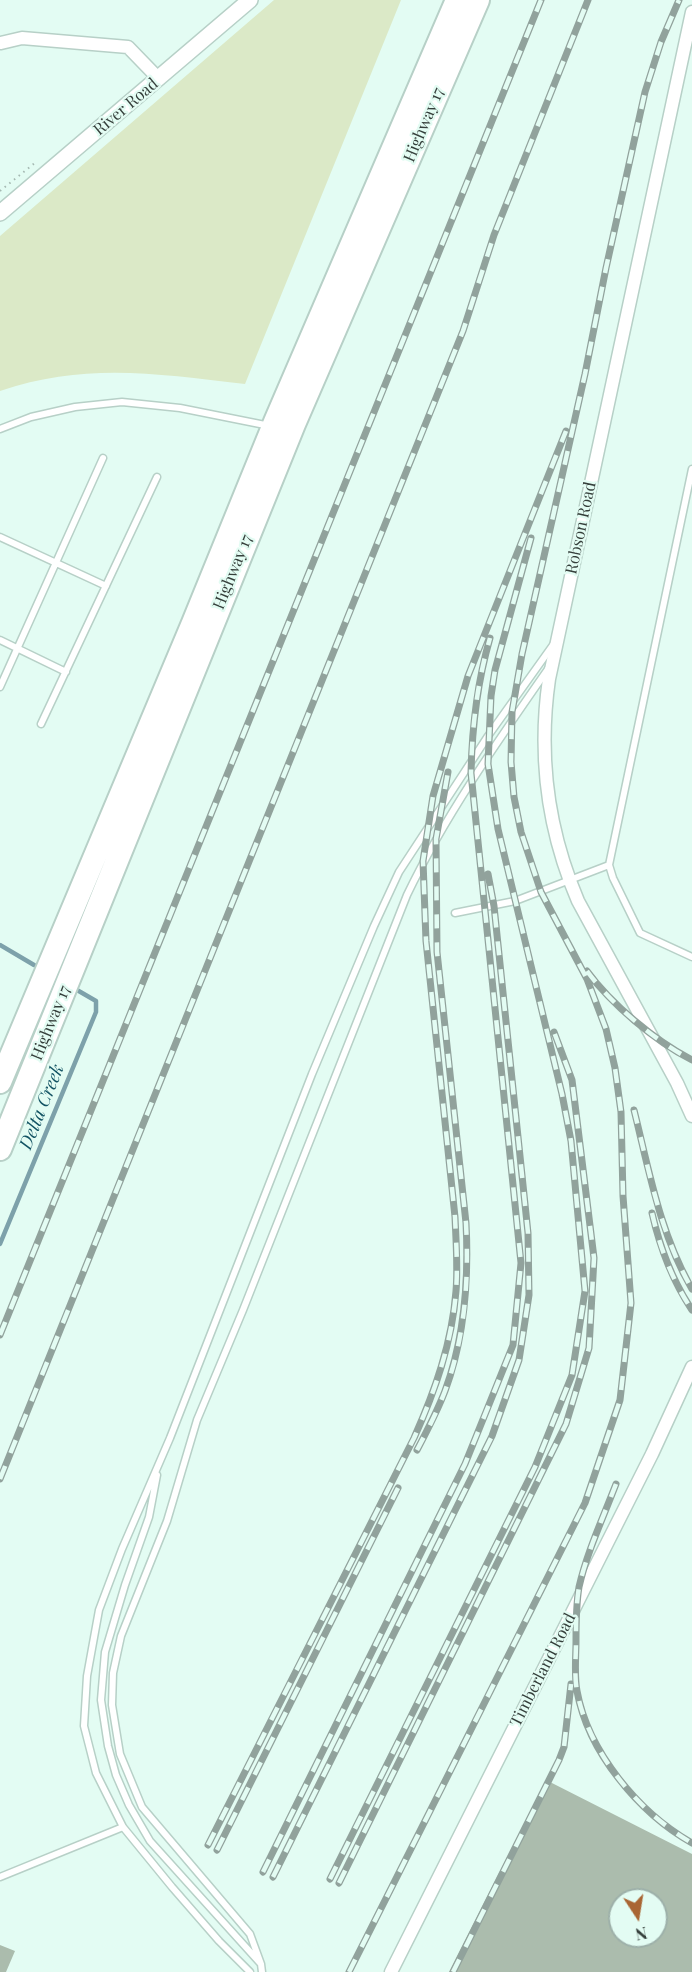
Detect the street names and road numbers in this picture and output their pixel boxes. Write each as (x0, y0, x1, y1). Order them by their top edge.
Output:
street label: River Road (90, 74, 162, 140)
street label: Highway 17 (400, 85, 448, 165)
street label: Robson Road (562, 480, 600, 576)
street label: Highway 17 (209, 532, 257, 612)
street label: Highway 17 (27, 983, 75, 1063)
street label: Timberland Road (506, 1610, 580, 1730)

